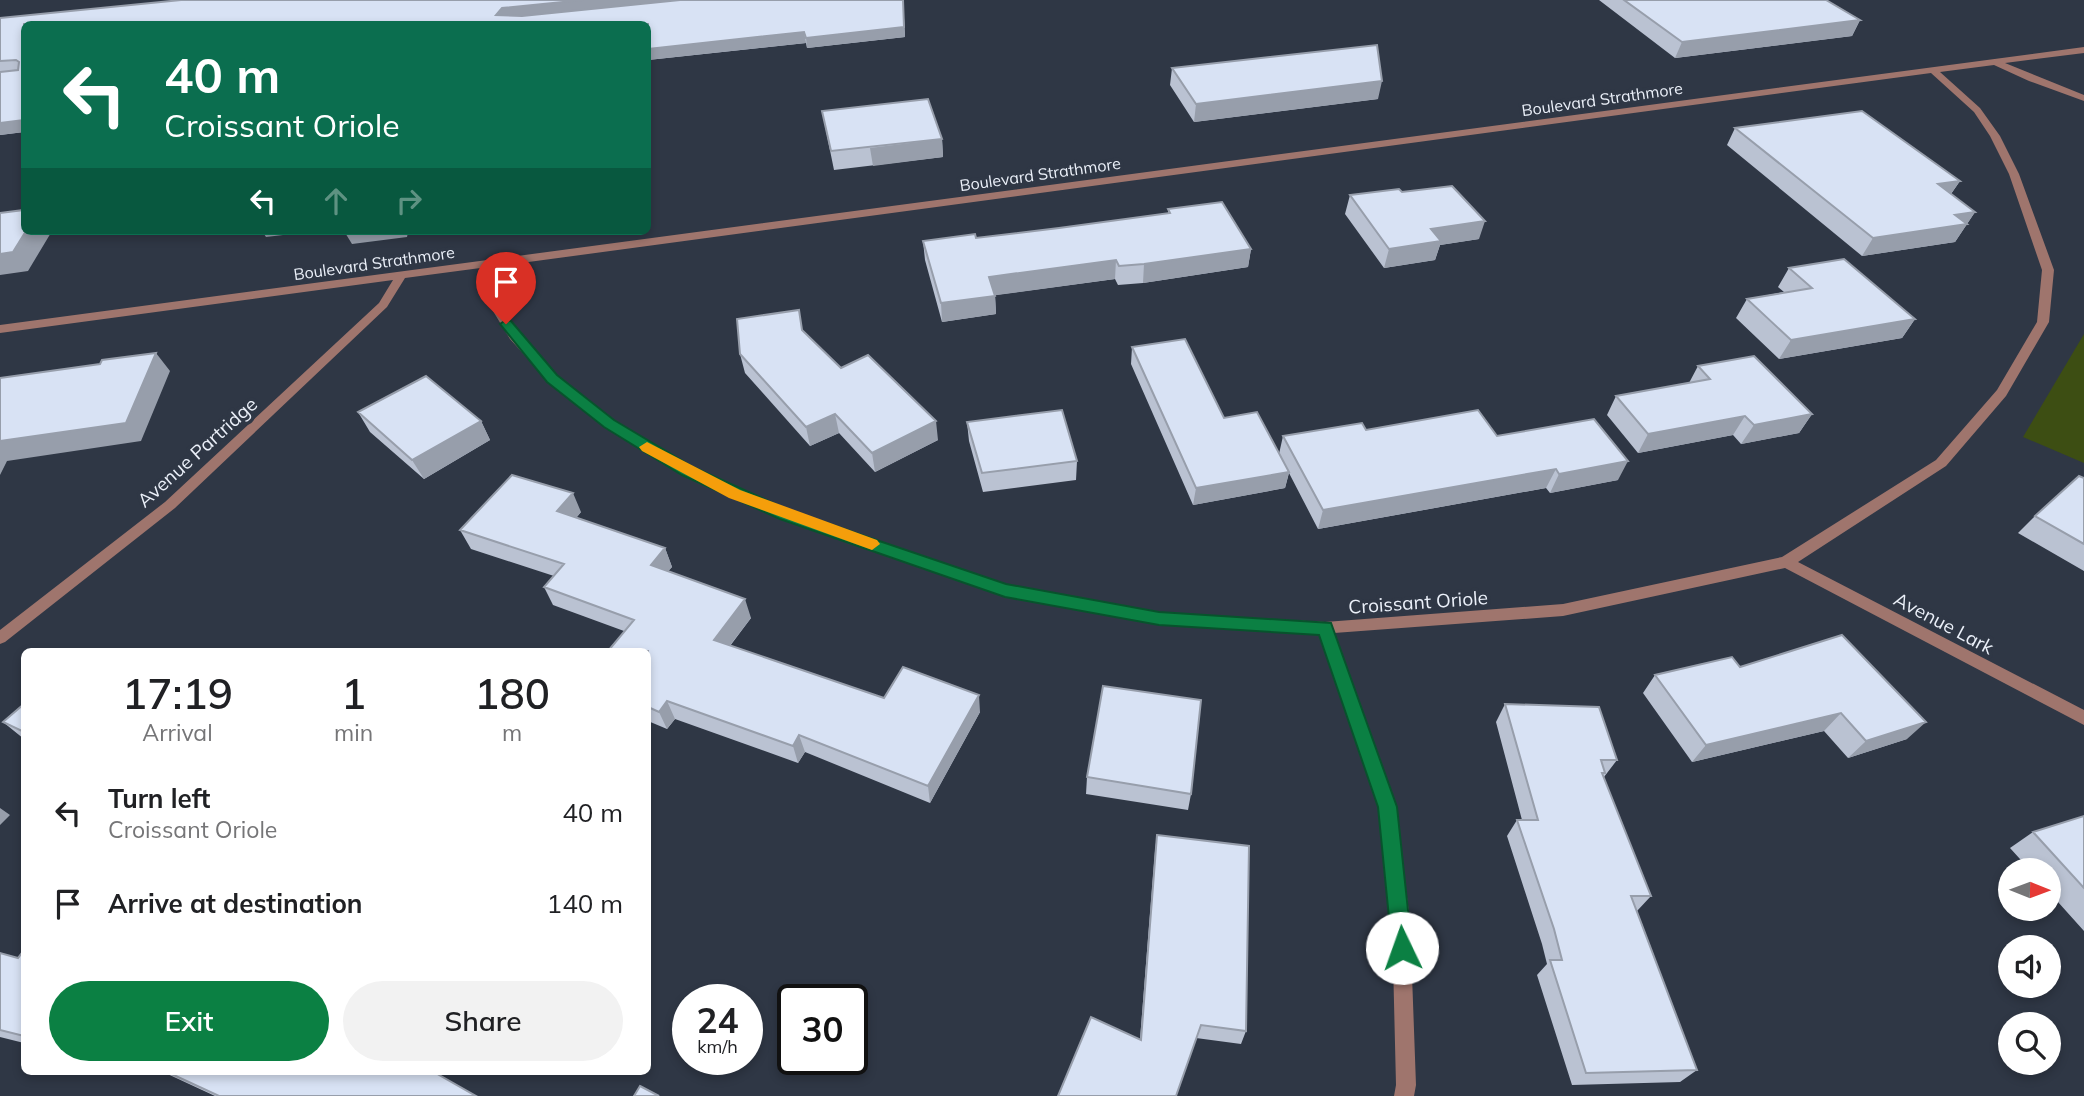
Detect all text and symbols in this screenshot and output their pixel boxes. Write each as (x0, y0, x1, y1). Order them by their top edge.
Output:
text: 40 m (164, 44, 280, 105)
icon: left (49, 49, 140, 140)
street label: Boulevard Strathmore (1520, 78, 1684, 120)
text: Croissant Oriole (164, 105, 400, 145)
street label: Boulevard Strathmore (958, 153, 1122, 195)
icon: left (244, 182, 282, 220)
icon: ahead (317, 182, 355, 220)
icon: right (390, 182, 428, 220)
street label: Boulevard Strathmore (292, 242, 456, 284)
pin (476, 252, 536, 324)
icon: arrive (487, 263, 525, 301)
street label: Avenue Partridge (132, 392, 262, 512)
street label: Croissant Oriole (1347, 585, 1489, 619)
street label: Avenue Lark (1890, 587, 1998, 659)
text: 17:19 (122, 667, 233, 720)
text: 1 (341, 667, 366, 720)
text: 180 (474, 667, 550, 720)
text: Arrival (142, 718, 213, 747)
text: min (334, 718, 373, 747)
text: m (502, 718, 522, 747)
text: Turn left (108, 782, 210, 815)
icon: left (49, 794, 87, 832)
text: 40 m (562, 796, 623, 829)
text: Croissant Oriole (108, 815, 277, 844)
north arrow (1998, 858, 2062, 920)
map controls (1998, 858, 2061, 1075)
icon: arrive (49, 885, 87, 923)
text: Arrive at destination (108, 887, 363, 920)
text: 140 m (547, 887, 623, 920)
position arrow (1365, 911, 1439, 985)
button: sound (1998, 935, 2061, 998)
button: Exit (49, 981, 329, 1061)
button: Share (343, 981, 623, 1061)
speed limit sign: 30 (777, 984, 868, 1075)
text: 24 (696, 998, 739, 1042)
button: search (1998, 1012, 2061, 1075)
text: km/h (697, 1035, 738, 1058)

